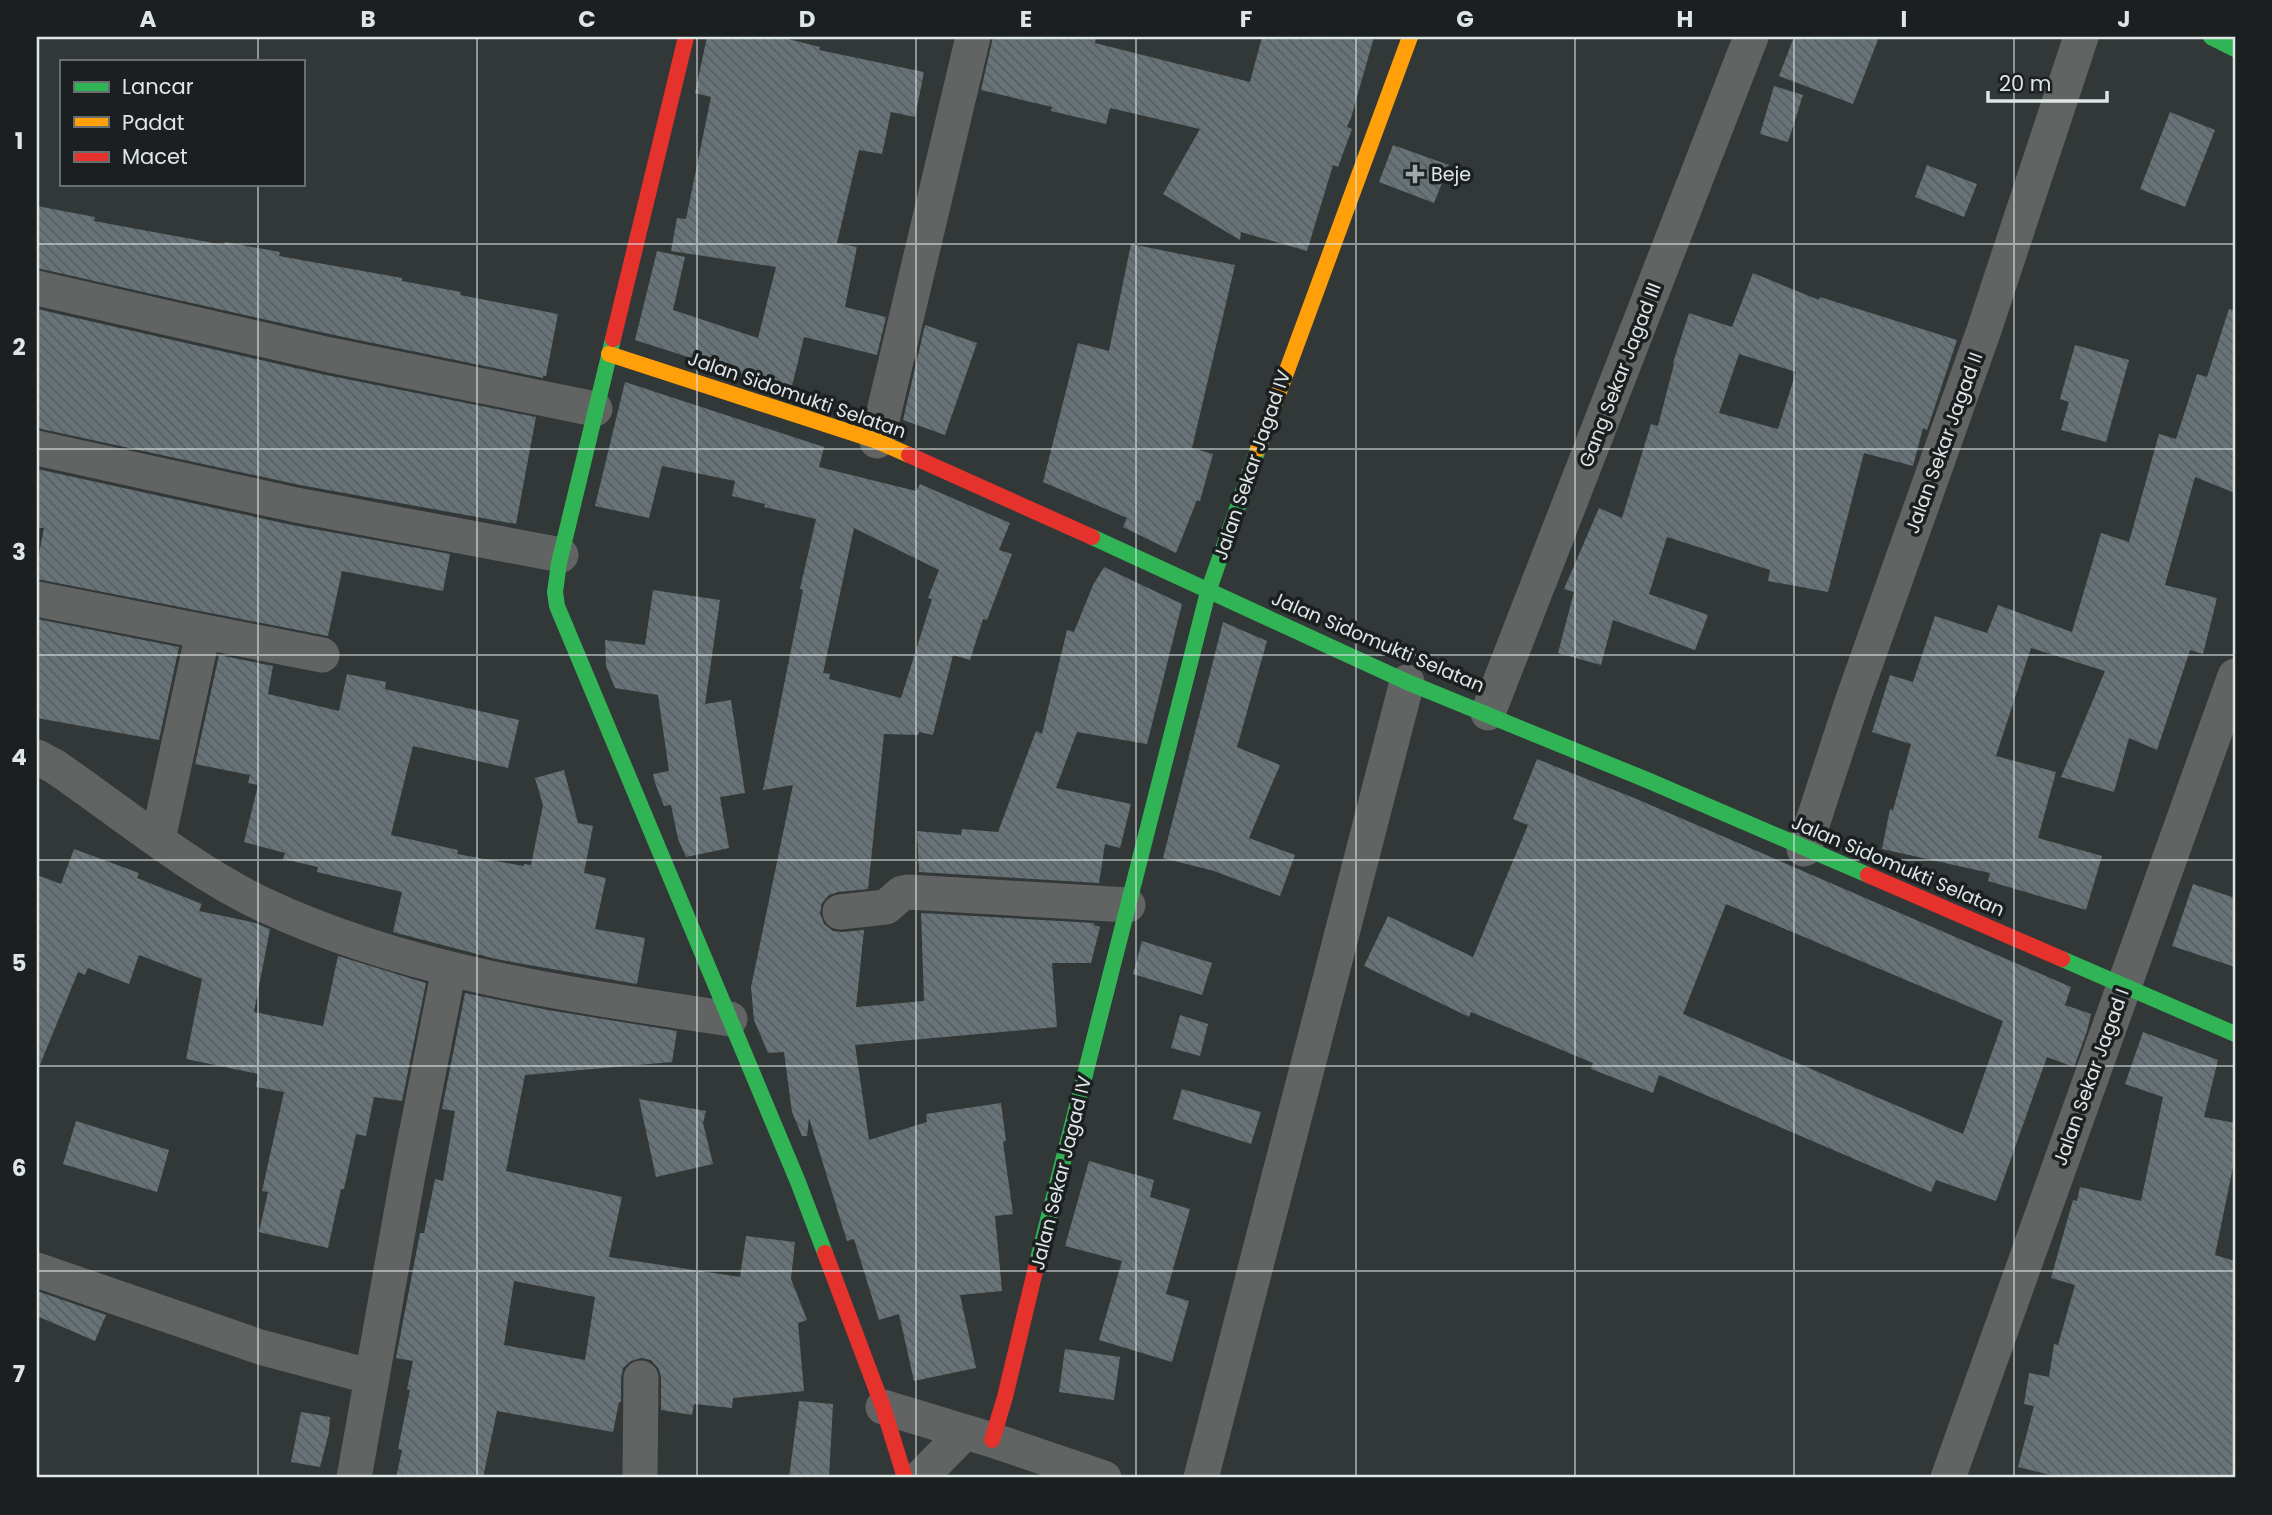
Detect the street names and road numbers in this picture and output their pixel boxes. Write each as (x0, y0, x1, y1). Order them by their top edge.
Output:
street label: Gang Sekar Jagad III (1572, 279, 1668, 471)
street label: Jalan Sidomukti Selatan (684, 345, 910, 445)
street label: Jalan Sekar Jagad II (1899, 349, 1989, 537)
street label: Jalan Sekar Jagad IV (1207, 366, 1297, 564)
street label: Jalan Sidomukti Selatan (1267, 585, 1489, 699)
street label: Jalan Sidomukti Selatan (1787, 809, 2009, 923)
street label: Jalan Sekar Jagad I (2046, 985, 2136, 1169)
street label: Jalan Sekar Jagad IV (1024, 1073, 1098, 1273)

